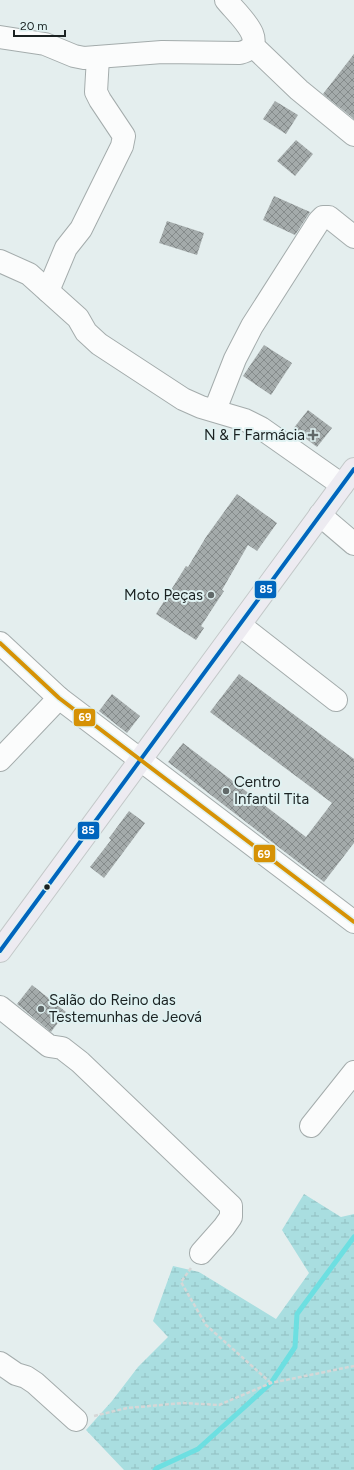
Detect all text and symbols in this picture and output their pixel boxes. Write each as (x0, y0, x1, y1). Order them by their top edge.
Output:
scale bar (14, 12, 65, 38)
text: 20 m (20, 19, 48, 33)
place label: N & F Farmácia (204, 426, 305, 444)
marker: N & F Farmácia (308, 430, 318, 440)
line badge: 85 (254, 580, 277, 599)
text: 85 (259, 583, 273, 596)
place label: Moto Peças (124, 586, 203, 604)
marker: Moto Peças (206, 590, 216, 600)
line badge: 69 (73, 708, 96, 727)
text: 69 (79, 711, 91, 724)
place label: Centro Infantil Tita (234, 773, 309, 808)
marker: Centro Infantil Tita (221, 786, 231, 796)
line badge: 85 (77, 821, 100, 840)
text: 85 (81, 824, 95, 837)
line badge: 69 (253, 844, 276, 863)
text: 69 (258, 848, 270, 861)
unlabelled marker (42, 882, 52, 892)
place label: Salão do Reino das Testemunhas de Jeová (49, 991, 202, 1026)
marker: Salão do Reino das Testemunhas de Jeová (36, 1004, 46, 1014)

